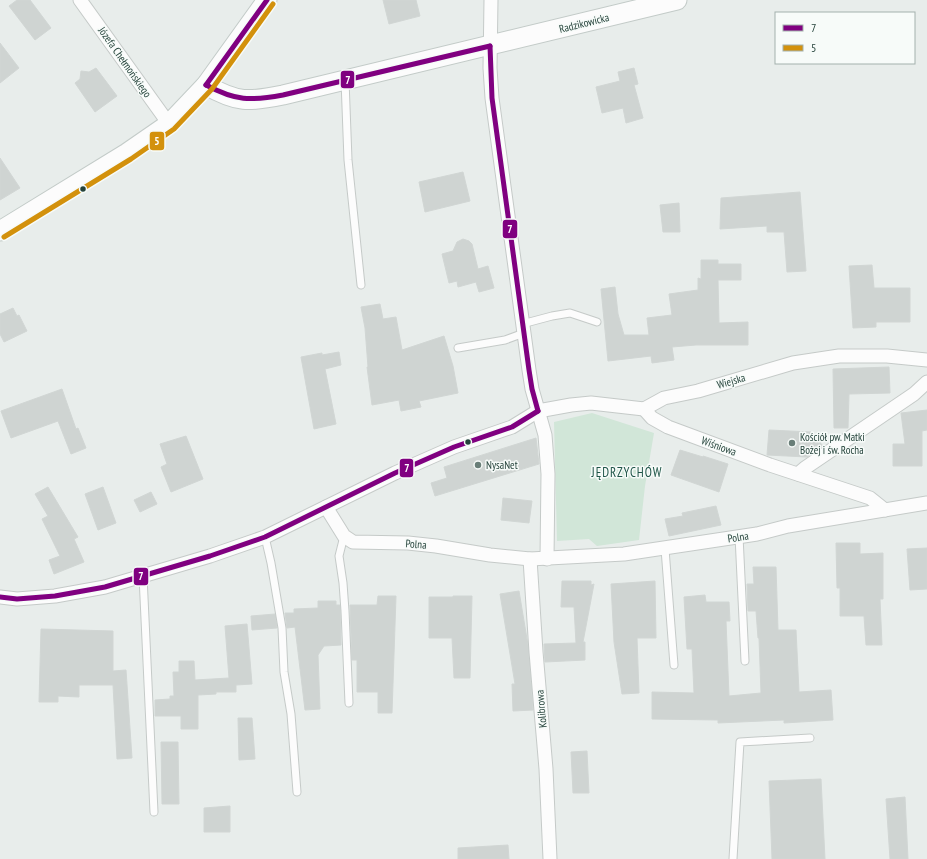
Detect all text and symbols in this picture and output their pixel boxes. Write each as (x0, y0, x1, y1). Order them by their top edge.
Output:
street label: Radzikowicka (558, 10, 610, 36)
legend (775, 12, 915, 64)
text: 7 (811, 20, 816, 35)
street label: Józefa Chełmońskiego (95, 23, 155, 100)
text: 5 (811, 40, 816, 55)
line badge: 7 (340, 70, 355, 89)
text: 7 (345, 73, 351, 87)
line badge: 5 (149, 131, 165, 151)
text: 5 (154, 134, 160, 148)
unlabelled marker (78, 184, 88, 194)
line badge: 7 (502, 219, 518, 239)
text: 7 (507, 222, 513, 236)
street label: Wiejska (715, 370, 747, 392)
place label: Kościół pw. Matki Bożej i św. Rocha (800, 430, 865, 457)
street label: Wiśniowa (700, 433, 738, 459)
unlabelled marker (463, 437, 473, 447)
marker: Kościół pw. Matki Bożej i św. Rocha (787, 438, 797, 448)
line badge: 7 (399, 458, 414, 478)
place label: NysaNet (486, 458, 518, 472)
marker: NysaNet (473, 460, 483, 470)
text: 7 (404, 461, 410, 475)
district label: JĘDRZYCHÓW (591, 464, 662, 481)
street label: Polna (726, 528, 750, 546)
street label: Polna (405, 536, 427, 552)
line badge: 7 (133, 567, 149, 586)
text: 7 (138, 569, 144, 583)
street label: Kolibrowa (532, 689, 550, 729)

